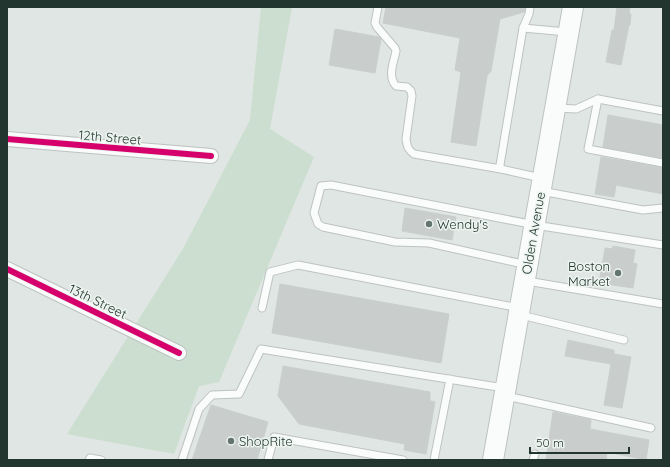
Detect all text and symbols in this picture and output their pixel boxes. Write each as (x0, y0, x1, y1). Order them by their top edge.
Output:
street label: 12th Street (78, 126, 142, 148)
street label: Olden Avenue (518, 190, 548, 276)
place label: Wendy's (437, 216, 488, 232)
marker: Wendy's (424, 219, 434, 229)
place label: Boston Market (568, 258, 610, 289)
marker: Boston Market (613, 268, 623, 278)
street label: 13th Street (66, 280, 130, 322)
scale bar (530, 429, 629, 455)
place label: ShopRite (239, 433, 293, 449)
text: 50 m (536, 435, 564, 450)
marker: ShopRite (226, 436, 236, 446)

